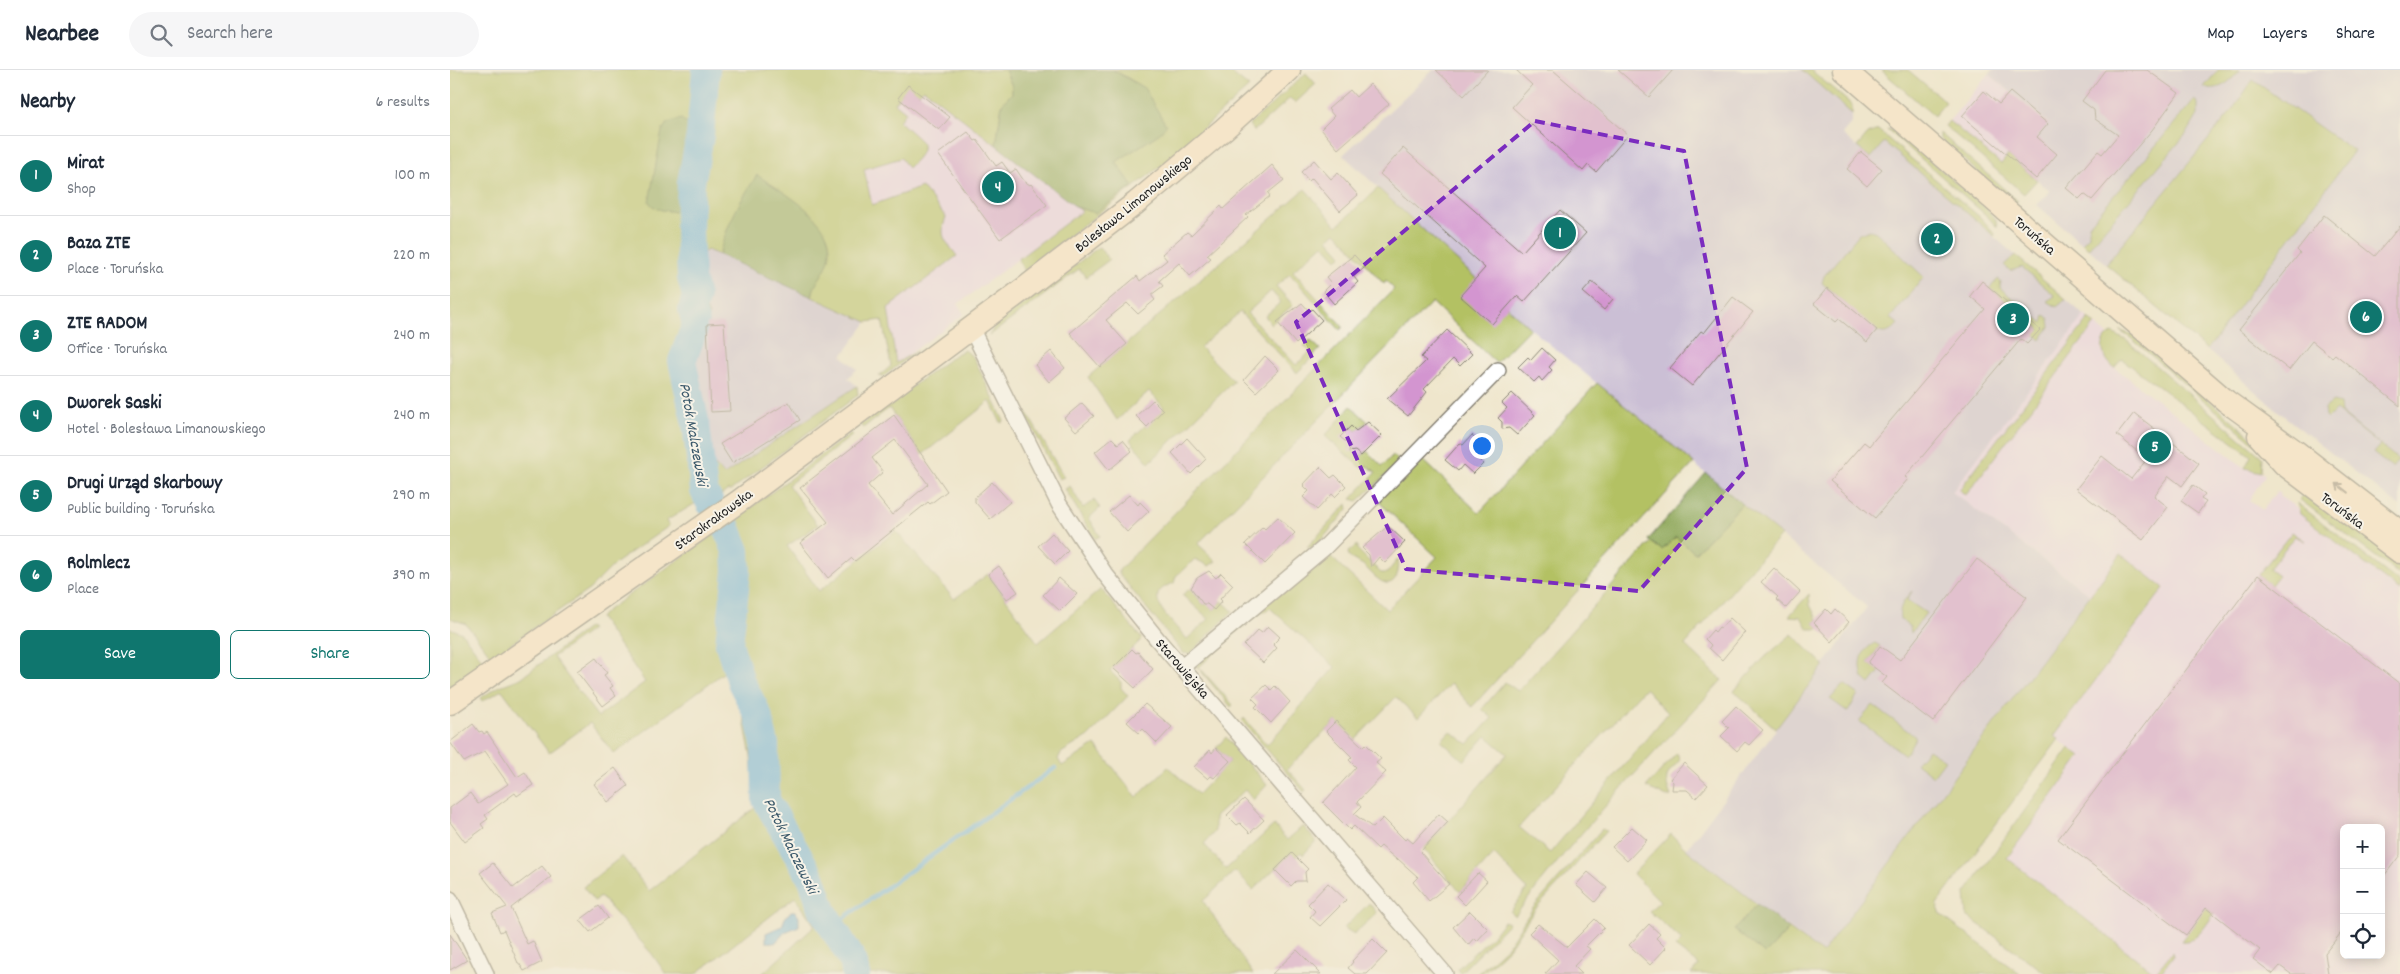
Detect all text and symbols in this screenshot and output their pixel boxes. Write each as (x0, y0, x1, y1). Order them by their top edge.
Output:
search box (129, 12, 479, 57)
text: Nearbee (25, 18, 99, 52)
icon: search (147, 21, 175, 49)
text: Search here (187, 21, 273, 48)
text: Map (2207, 22, 2234, 47)
text: Layers (2262, 22, 2308, 47)
text: Share (2336, 22, 2375, 47)
text: Nearby (20, 88, 75, 118)
text: 6 results (375, 91, 430, 114)
street label: Bolesława Limanowskiego (1071, 150, 1198, 259)
text: Mirat (67, 151, 105, 178)
text: 1 (34, 164, 38, 187)
text: 100 m (394, 164, 430, 187)
pin: 4 (982, 168, 1014, 206)
text: Shop (67, 178, 96, 201)
street label: Toruńska (2008, 212, 2060, 262)
pin: 1 (1544, 214, 1576, 252)
pin: 2 (1921, 220, 1953, 258)
text: Baza ZTE (67, 231, 130, 258)
text: 2 (33, 244, 40, 267)
text: 220 m (393, 244, 430, 267)
text: Place · Toruńska (67, 258, 163, 281)
pin: 6 (2350, 298, 2382, 336)
pin: 3 (1997, 300, 2029, 338)
text: ZTE RADOM (67, 311, 147, 338)
text: 3 (32, 324, 40, 347)
text: 240 m (393, 324, 430, 347)
text: Office · Toruńska (67, 338, 167, 361)
water label: Potok Malczewski (672, 381, 713, 491)
text: Dworek Saski (67, 391, 162, 418)
text: 4 (33, 404, 39, 427)
text: 240 m (393, 404, 430, 427)
text: Hotel · Bolesława Limanowskiego (67, 418, 266, 441)
pin: 5 (2139, 428, 2171, 466)
your location (1469, 433, 1495, 459)
text: Drugi Urząd Skarbowy (67, 471, 222, 498)
one-way arrow (2336, 482, 2349, 493)
text: 5 (32, 484, 40, 507)
text: 290 m (392, 484, 430, 507)
street label: Starokrakowska (670, 484, 759, 557)
street label: Toruńska (2315, 488, 2369, 536)
text: Public building · Toruńska (67, 498, 214, 521)
text: Rolmlecz (67, 551, 130, 578)
text: 6 (32, 564, 40, 587)
text: 390 m (392, 564, 430, 587)
text: Place (67, 578, 99, 601)
button: Save (20, 630, 220, 679)
button: Share (230, 630, 430, 679)
street label: Starowiejska (1149, 634, 1215, 705)
water label: Potok Malczewski (757, 794, 824, 901)
map controls (2340, 824, 2385, 959)
button: + (2340, 824, 2385, 869)
button: − (2340, 869, 2385, 914)
button: locate (2340, 914, 2385, 959)

